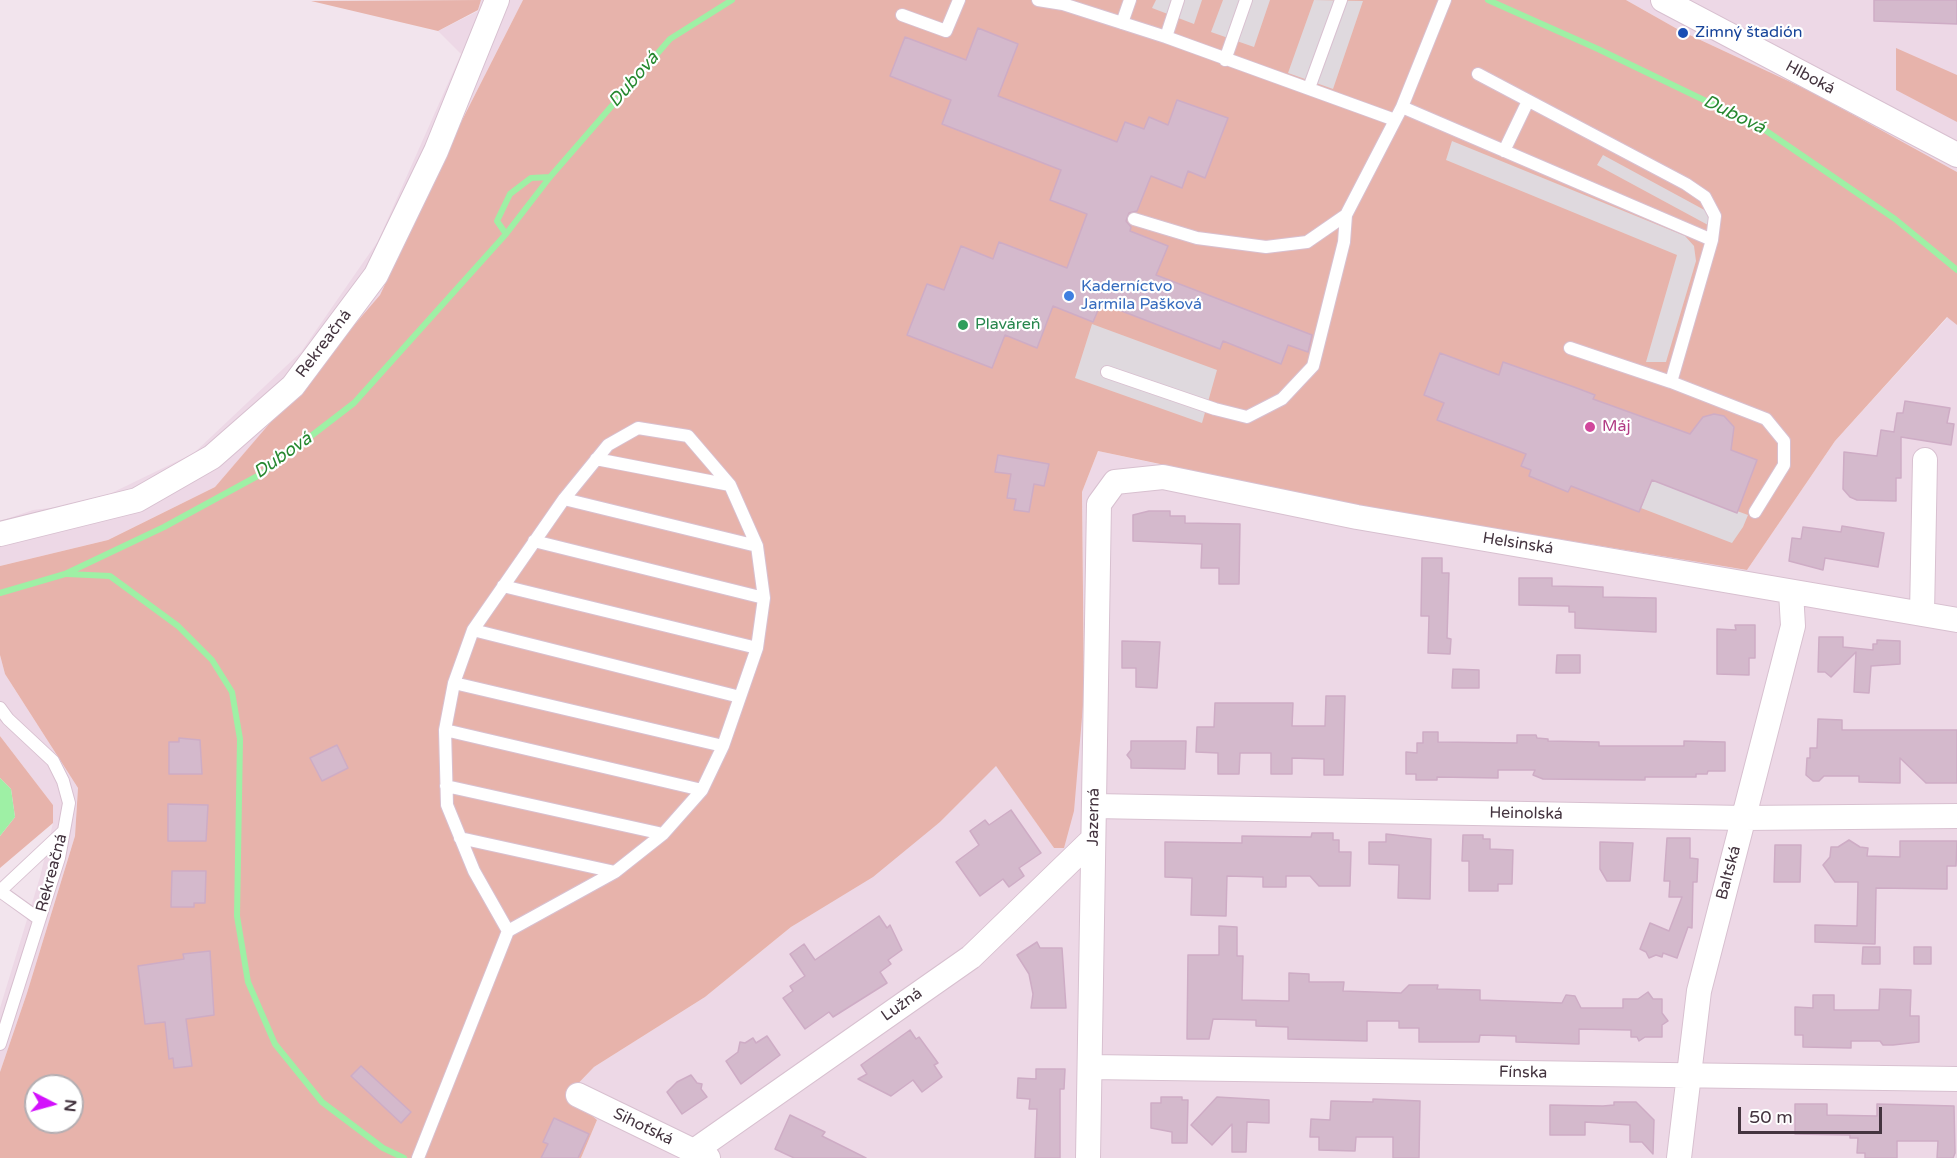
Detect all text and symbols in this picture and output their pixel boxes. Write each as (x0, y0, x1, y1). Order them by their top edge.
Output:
place label: Zimný štadión (1695, 23, 1803, 43)
marker: Zimný štadión (1676, 26, 1690, 40)
water label: Dubová (604, 48, 664, 112)
street label: Hlboká (1782, 57, 1838, 99)
water label: Dubová (1700, 91, 1768, 139)
place label: Kaderníctvo Jarmila Pašková (1081, 277, 1202, 315)
marker: Kaderníctvo Jarmila Pašková (1062, 289, 1076, 303)
street label: Rekreačná (292, 306, 356, 382)
place label: Plaváreň (975, 315, 1041, 335)
marker: Plaváreň (956, 318, 970, 332)
place label: Máj (1602, 417, 1631, 437)
marker: Máj (1583, 420, 1597, 434)
water label: Dubová (250, 428, 316, 484)
street label: Helsinská (1481, 529, 1555, 559)
street label: Jazerná (1084, 788, 1104, 846)
street label: Heinolská (1489, 804, 1563, 824)
street label: Rekreačná (32, 832, 72, 914)
street label: Baltská (1713, 844, 1745, 902)
street label: Lužná (878, 984, 926, 1026)
street label: Fínska (1499, 1063, 1547, 1083)
north arrow (24, 1074, 84, 1134)
scale bar (1741, 1095, 1885, 1133)
text: N (59, 1098, 81, 1113)
street label: Sihoťská (610, 1104, 676, 1150)
text: 50 m (1749, 1106, 1793, 1128)

